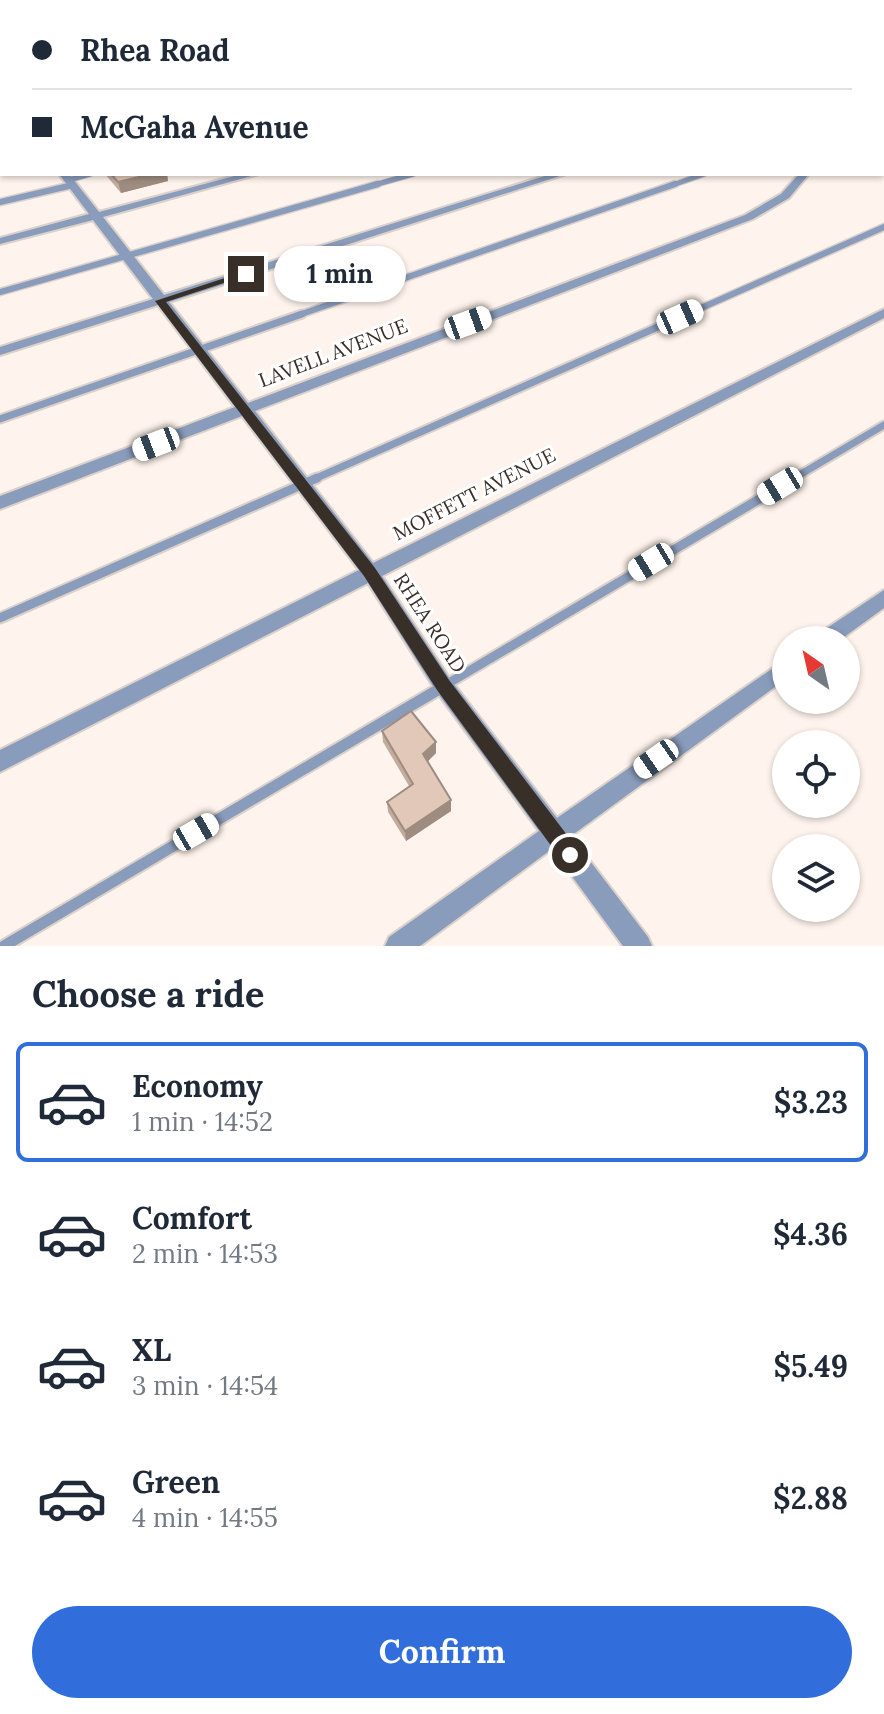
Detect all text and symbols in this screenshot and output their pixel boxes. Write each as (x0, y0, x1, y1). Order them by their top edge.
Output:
text: Rhea Road (80, 31, 230, 69)
text: McGaha Avenue (80, 108, 309, 146)
callout: 1 min (274, 246, 406, 302)
route end (228, 256, 264, 292)
text: 1 min (307, 257, 373, 290)
car (653, 296, 707, 338)
car (441, 304, 495, 342)
street label: LAVELL AVENUE (255, 313, 411, 392)
car (129, 424, 183, 464)
street label: MOFFETT AVENUE (388, 442, 559, 545)
car (753, 463, 807, 509)
car (624, 539, 678, 585)
street label: RHEA ROAD (389, 568, 472, 677)
north arrow (772, 626, 860, 714)
map controls (772, 626, 860, 922)
button: locate (772, 730, 860, 818)
car (629, 735, 683, 783)
car (169, 810, 223, 854)
button: layers (772, 834, 860, 922)
route start (552, 837, 588, 873)
text: Choose a ride (32, 971, 264, 1017)
icon: car (36, 1066, 108, 1138)
text: Economy (132, 1067, 263, 1105)
text: $3.23 (774, 1083, 848, 1121)
text: 1 min · 14:52 (132, 1105, 273, 1138)
icon: car (36, 1198, 108, 1270)
text: Comfort (132, 1199, 252, 1237)
text: $4.36 (773, 1215, 848, 1253)
text: 2 min · 14:53 (132, 1237, 278, 1270)
icon: car (36, 1330, 108, 1402)
text: XL (132, 1331, 171, 1369)
text: $5.49 (773, 1347, 848, 1385)
text: 3 min · 14:54 (132, 1369, 278, 1402)
icon: car (36, 1462, 108, 1534)
text: Green (132, 1463, 220, 1501)
text: $2.88 (773, 1479, 848, 1517)
text: 4 min · 14:55 (132, 1501, 278, 1534)
button: Confirm (32, 1606, 852, 1698)

